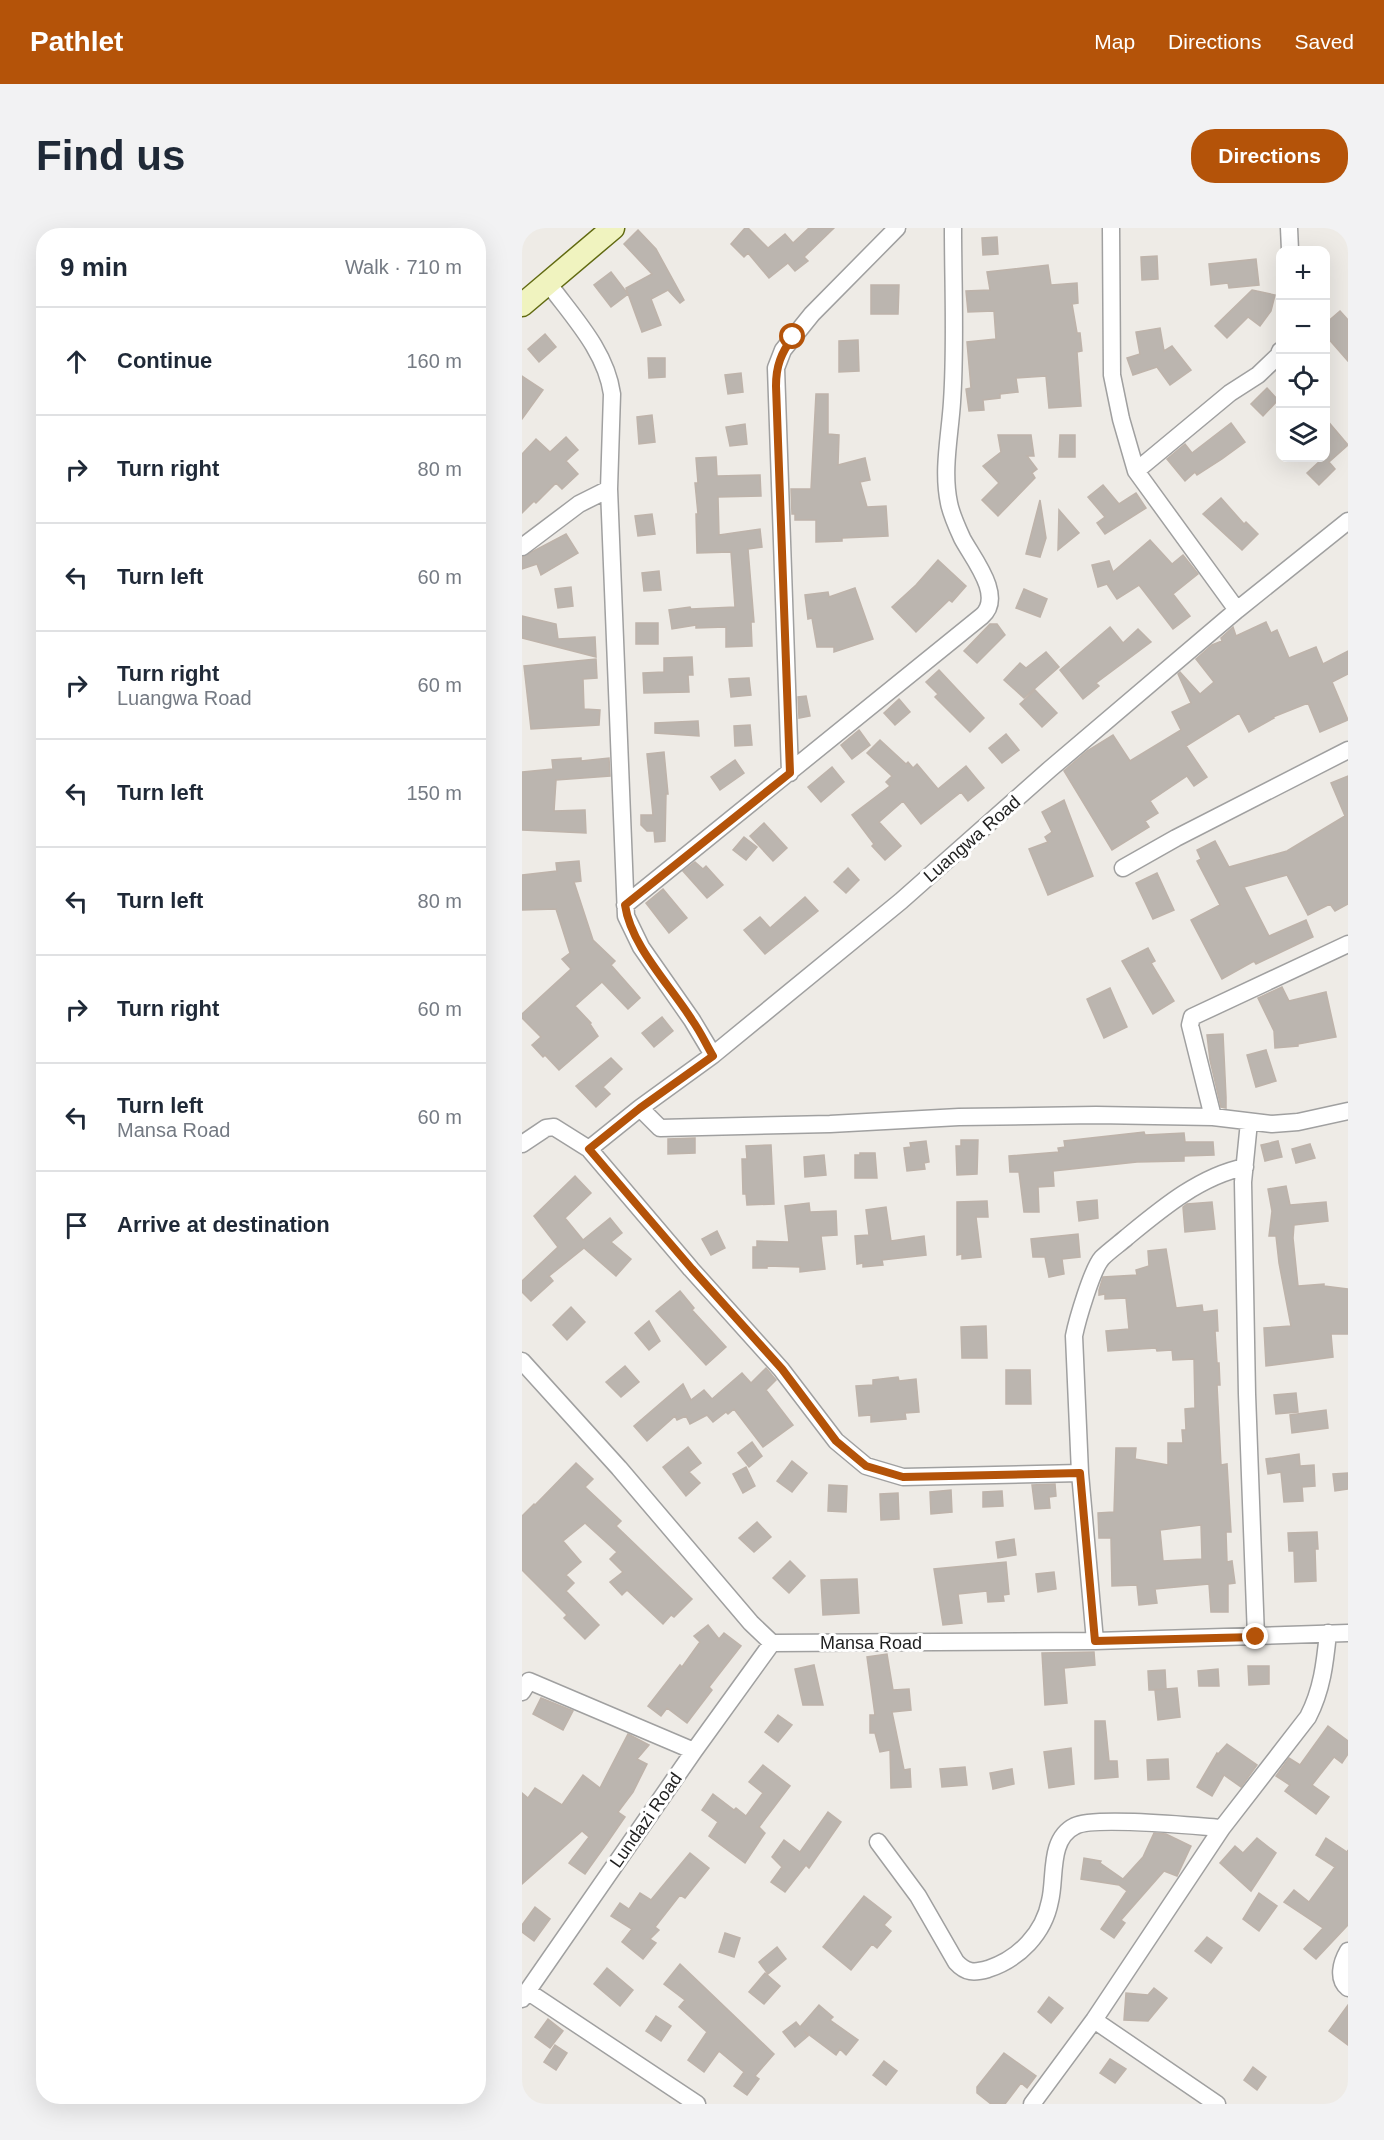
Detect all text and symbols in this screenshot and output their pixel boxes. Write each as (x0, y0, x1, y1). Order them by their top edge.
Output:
text: Pathlet (30, 26, 123, 57)
text: Map (1094, 30, 1135, 53)
text: Directions (1168, 30, 1261, 53)
text: Saved (1294, 30, 1354, 53)
button: Directions (1191, 129, 1348, 183)
text: Find us (36, 132, 185, 179)
map controls (1276, 246, 1330, 462)
button: + (1276, 246, 1330, 300)
text: 9 min (60, 252, 128, 282)
text: Walk · 710 m (345, 256, 462, 278)
button: − (1276, 300, 1330, 354)
route start (779, 323, 805, 349)
icon: ahead (60, 345, 93, 378)
text: Continue (117, 348, 212, 373)
text: 160 m (406, 350, 462, 372)
button: locate (1276, 354, 1330, 408)
button: layers (1276, 408, 1330, 462)
icon: right (60, 453, 93, 486)
text: Turn right (117, 456, 219, 481)
text: 80 m (418, 458, 462, 480)
icon: left (60, 561, 93, 594)
text: Turn left (117, 564, 203, 589)
text: 60 m (418, 566, 462, 588)
text: Turn right (117, 661, 219, 686)
icon: right (60, 669, 93, 702)
text: 60 m (418, 674, 462, 696)
text: Luangwa Road (117, 687, 252, 709)
icon: left (60, 777, 93, 810)
text: Turn left (117, 780, 203, 805)
text: 150 m (406, 782, 462, 804)
street label: Luangwa Road (920, 792, 1024, 886)
icon: left (60, 885, 93, 918)
text: Turn left (117, 888, 203, 913)
text: 80 m (418, 890, 462, 912)
icon: right (60, 993, 93, 1026)
text: Turn right (117, 996, 219, 1021)
text: 60 m (418, 998, 462, 1020)
text: Turn left (117, 1093, 203, 1118)
icon: left (60, 1101, 93, 1134)
text: 60 m (418, 1106, 462, 1128)
text: Mansa Road (117, 1119, 230, 1141)
icon: arrive (60, 1209, 93, 1242)
text: Arrive at destination (117, 1212, 330, 1237)
route end (1242, 1623, 1268, 1649)
street label: Mansa Road (820, 1633, 922, 1653)
street label: Lundazi Road (606, 1769, 686, 1871)

